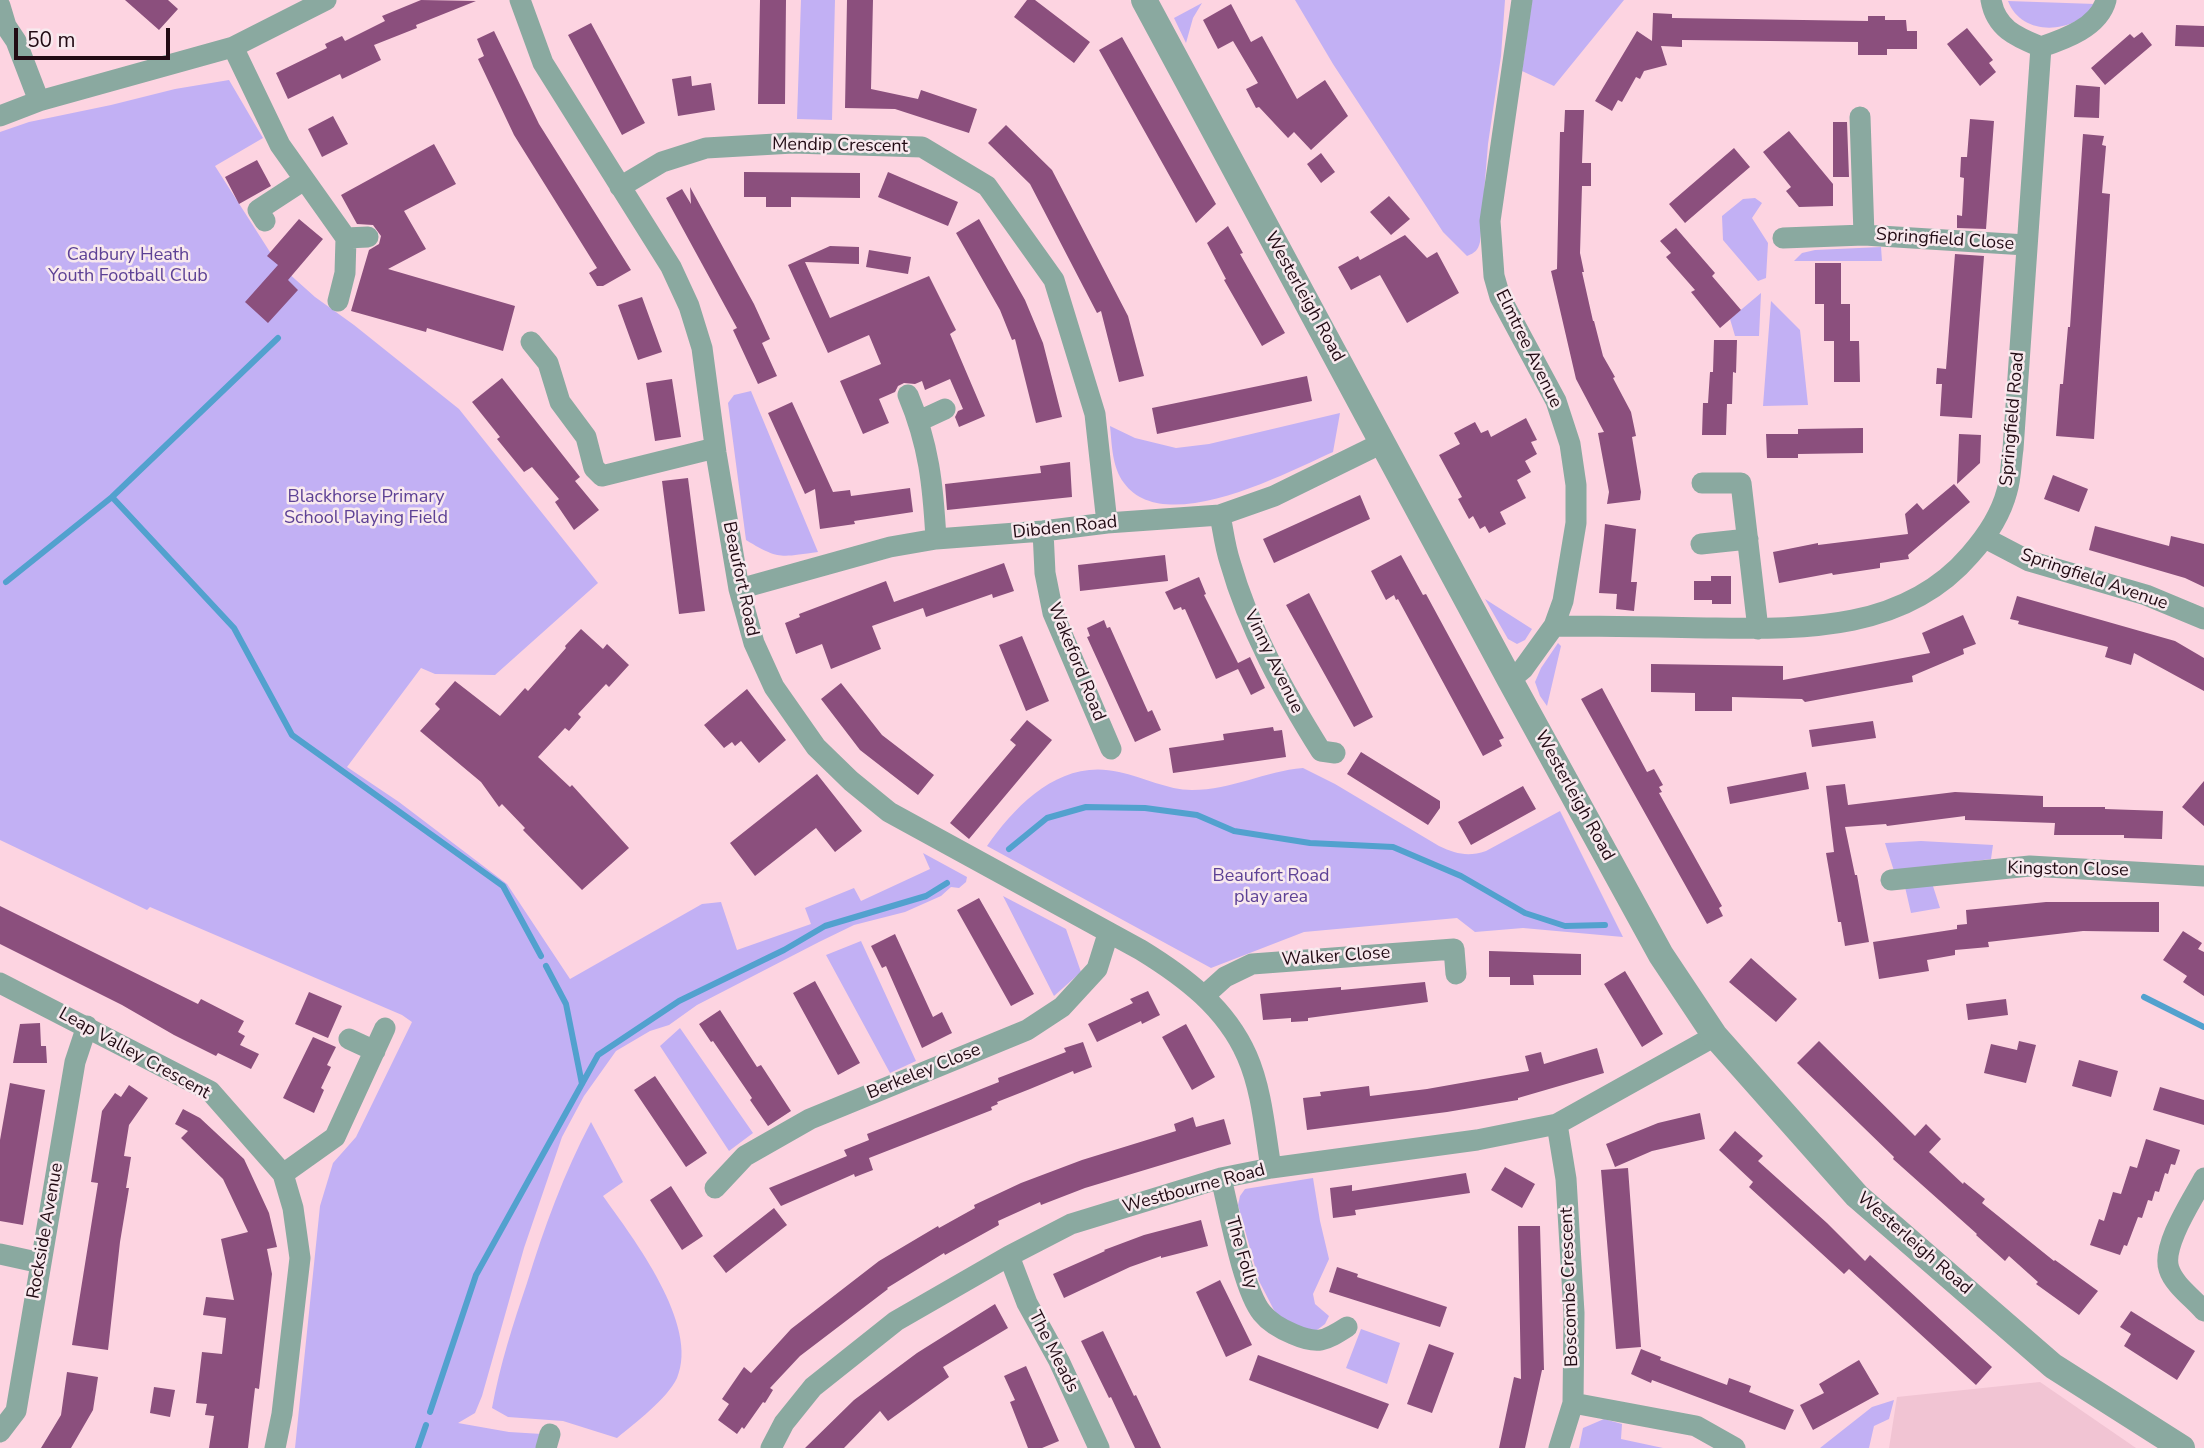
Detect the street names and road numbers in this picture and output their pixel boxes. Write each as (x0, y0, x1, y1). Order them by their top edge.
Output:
street label: Mendip Crescent (772, 134, 908, 158)
street label: Springfield Close (1875, 224, 2015, 256)
street label: Westerleigh Road (1259, 228, 1349, 366)
street label: Elmtree Avenue (1490, 286, 1566, 412)
street label: Springfield Road (1996, 351, 2030, 487)
street label: Dibden Road (1012, 512, 1118, 544)
street label: Beaufort Road (717, 520, 763, 638)
street label: Springfield Avenue (2018, 545, 2170, 615)
street label: Wakeford Road (1042, 600, 1110, 724)
street label: Vinny Avenue (1239, 607, 1307, 717)
street label: Westerleigh Road (1529, 727, 1619, 865)
street label: Kingston Close (2007, 858, 2129, 882)
street label: Walker Close (1281, 942, 1391, 972)
street label: Leap Valley Crescent (55, 1003, 213, 1105)
street label: Berkeley Close (864, 1039, 984, 1105)
street label: Westbourne Road (1120, 1160, 1268, 1218)
street label: Rockside Avenue (23, 1161, 69, 1301)
street label: Westerleigh Road (1852, 1188, 1976, 1300)
street label: Boscombe Crescent (1556, 1207, 1584, 1367)
street label: The Folly (1220, 1214, 1262, 1292)
street label: The Meads (1023, 1307, 1083, 1397)

